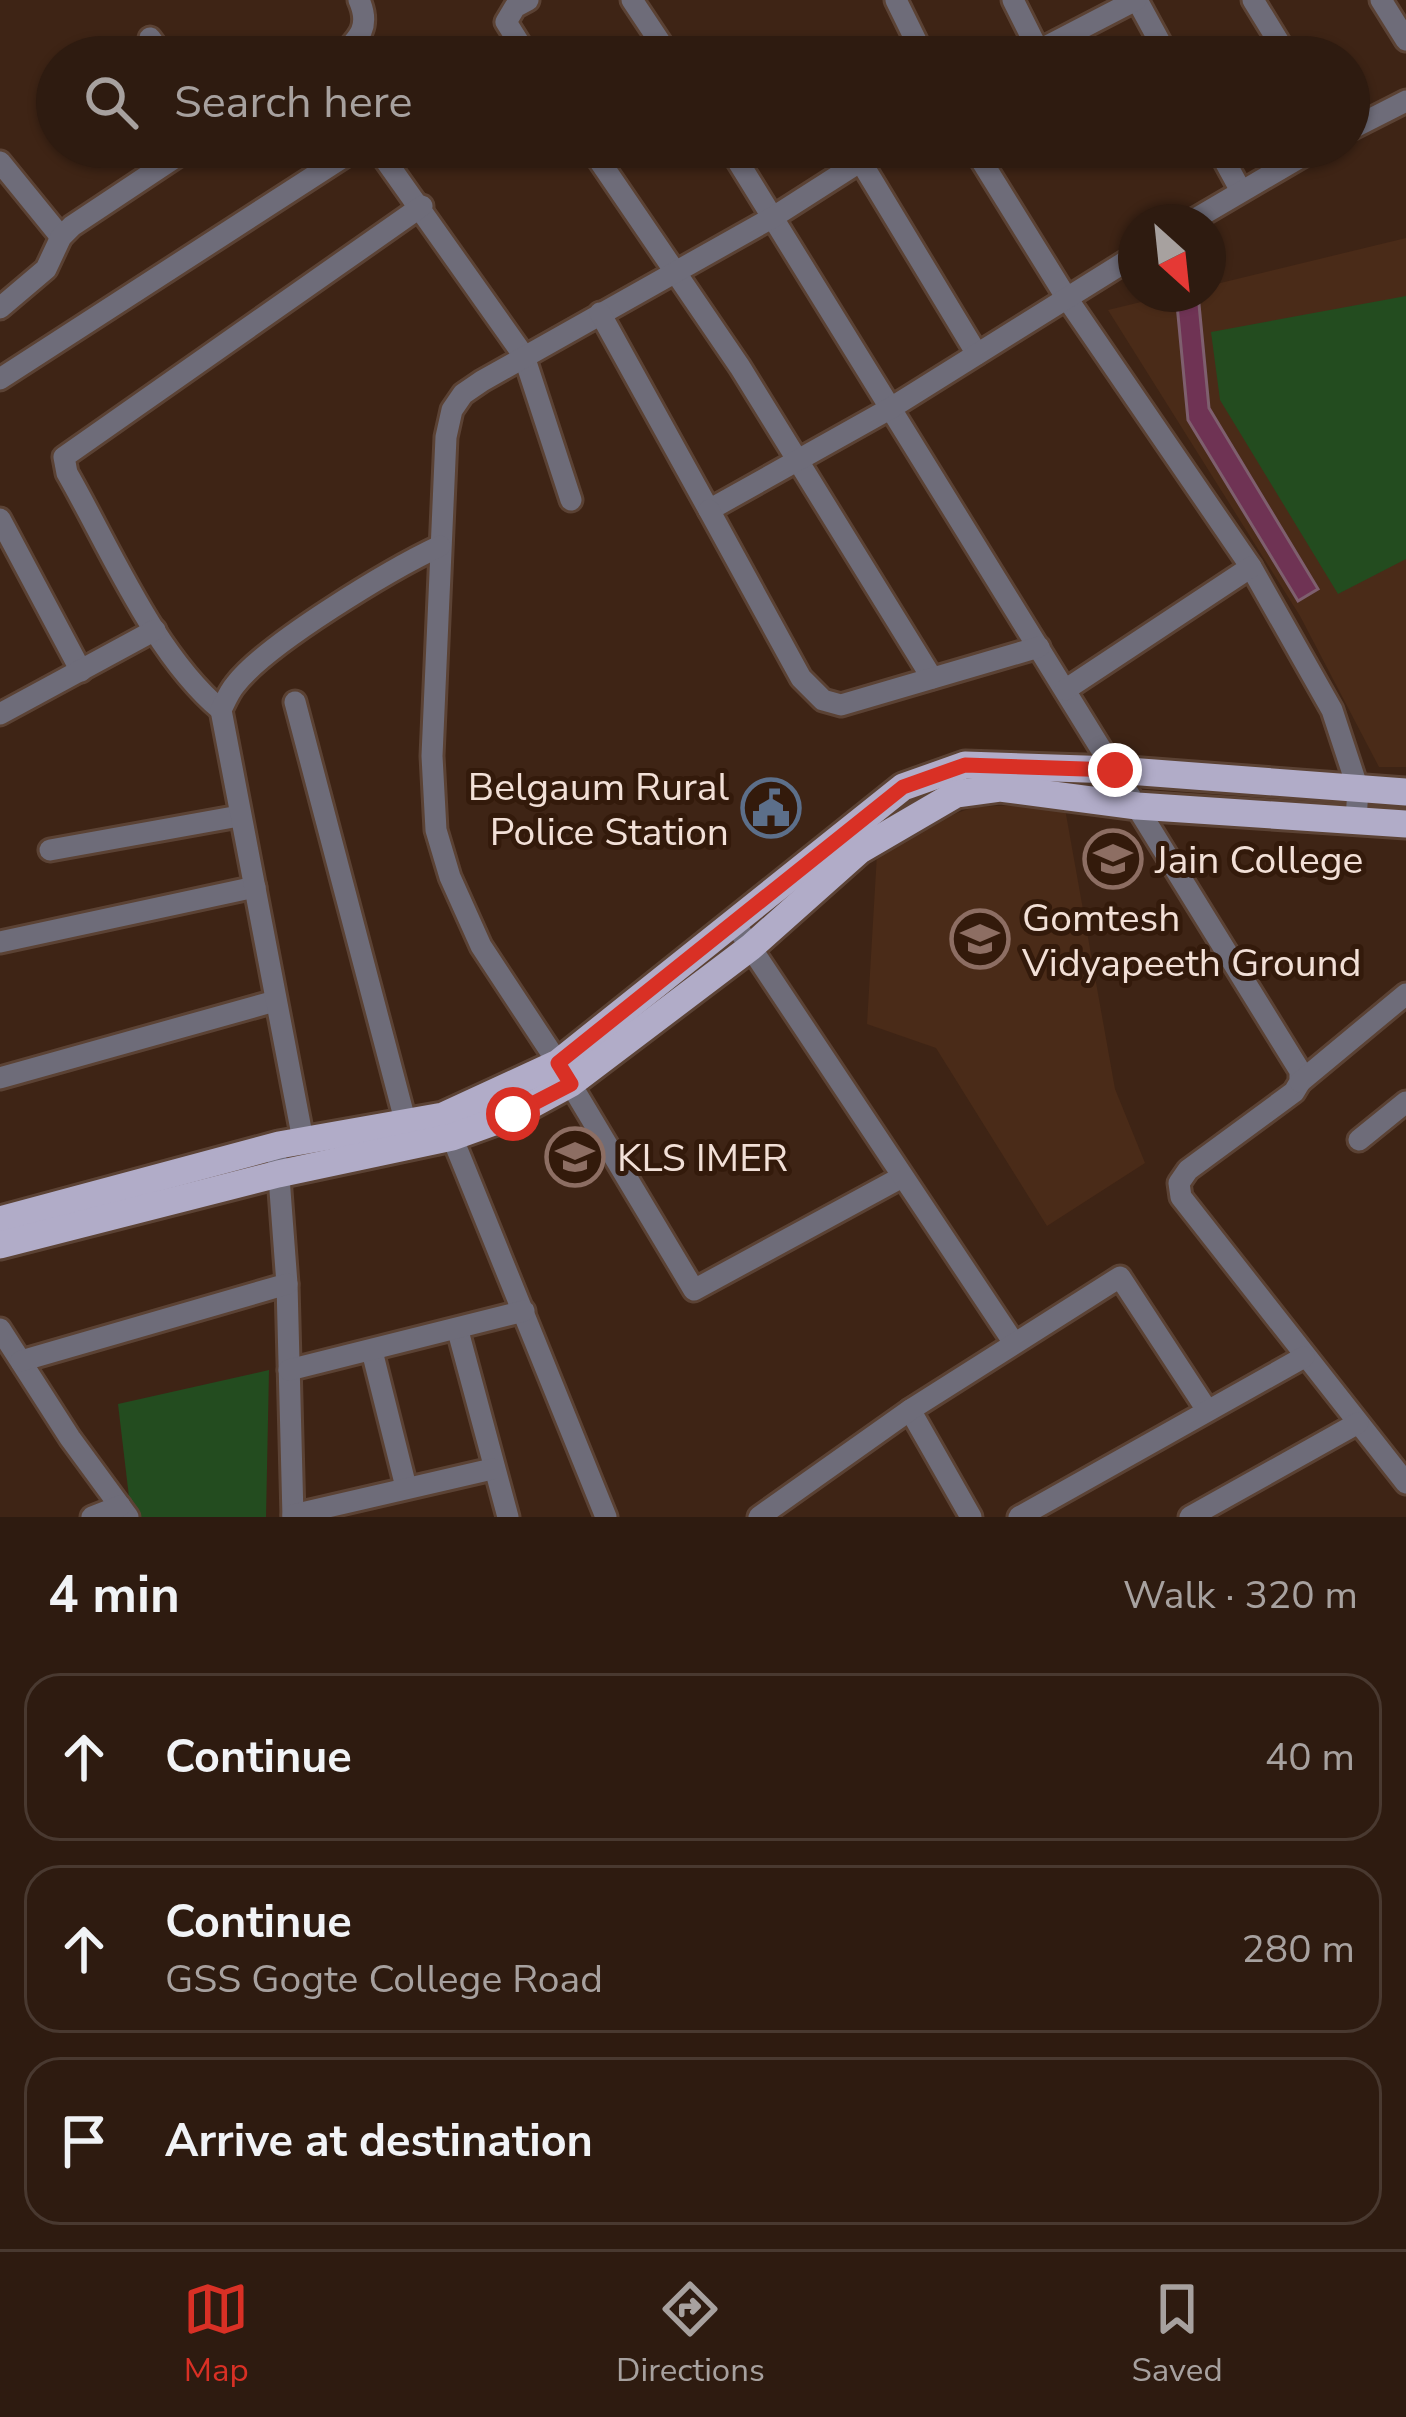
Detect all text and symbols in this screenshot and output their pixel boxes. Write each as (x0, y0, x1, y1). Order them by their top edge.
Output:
search box (36, 36, 1370, 168)
icon: search (78, 69, 144, 135)
text: Search here (174, 72, 413, 133)
north arrow (1118, 204, 1226, 312)
route end (1088, 743, 1142, 797)
place label: Belgaum Rural Police Station (468, 761, 729, 859)
public building icon: Belgaum Rural Police Station (740, 777, 802, 839)
school or university icon: Jain College (1082, 828, 1144, 890)
place label: Jain College (1154, 834, 1363, 887)
place label: Gomtesh Vidyapeeth Ground (1021, 892, 1362, 990)
school or university icon: Gomtesh Vidyapeeth Ground (949, 908, 1011, 970)
route start (486, 1087, 540, 1141)
school or university icon: KLS IMER (544, 1126, 606, 1188)
place label: KLS IMER (617, 1132, 788, 1185)
text: 4 min (48, 1560, 180, 1630)
text: Walk · 320 m (1123, 1569, 1358, 1622)
icon: ahead (51, 1724, 117, 1790)
text: Continue (165, 1727, 352, 1788)
text: 40 m (1265, 1731, 1355, 1784)
text: Continue (165, 1892, 352, 1953)
icon: ahead (51, 1916, 117, 1982)
text: 280 m (1241, 1923, 1355, 1976)
text: GSS Gogte College Road (165, 1953, 603, 2006)
icon: arrive (51, 2108, 117, 2174)
text: Arrive at destination (165, 2111, 593, 2172)
tab: Map (183, 2276, 249, 2393)
tab: Directions (616, 2276, 765, 2393)
tab: Saved (1131, 2276, 1223, 2393)

